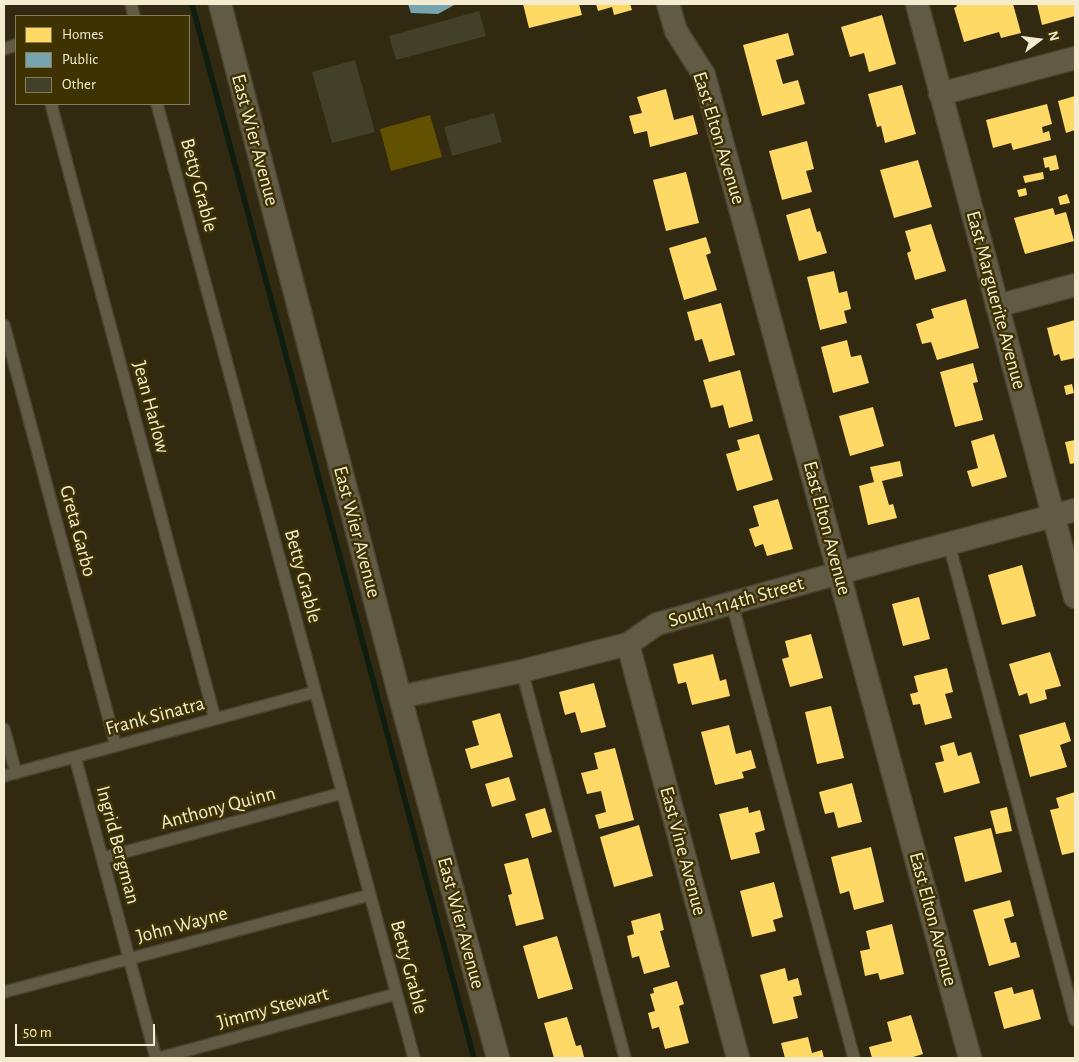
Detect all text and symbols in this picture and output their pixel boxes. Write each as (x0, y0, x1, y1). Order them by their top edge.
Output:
legend (15, 15, 190, 105)
north arrow (1014, 15, 1064, 65)
text: Homes (62, 27, 104, 42)
text: N (1045, 30, 1062, 43)
text: Public (62, 52, 98, 67)
street label: East Elton Avenue (687, 69, 751, 207)
street label: East Wier Avenue (226, 71, 284, 209)
text: Other (62, 77, 96, 92)
street label: Betty Grable (175, 136, 223, 234)
street label: East Marguerite Avenue (961, 208, 1031, 392)
street label: Jean Harlow (127, 358, 175, 456)
street label: East Elton Avenue (798, 458, 856, 598)
street label: East Wier Avenue (328, 463, 386, 601)
street label: Greta Garbo (54, 483, 102, 579)
street label: Betty Grable (279, 527, 327, 625)
street label: South 114th Street (666, 571, 806, 633)
street label: Frank Sinatra (103, 691, 207, 741)
street label: Anthony Quinn (158, 781, 278, 835)
street label: Ingrid Bergman (91, 783, 145, 907)
street label: East Vine Avenue (654, 784, 712, 918)
street label: East Elton Avenue (904, 849, 962, 989)
street label: East Wier Avenue (432, 854, 490, 992)
street label: John Wayne (134, 901, 230, 949)
street label: Betty Grable (385, 918, 433, 1016)
street label: Jimmy Stewart (215, 982, 331, 1034)
scale bar (18, 1014, 158, 1046)
text: 50 m (23, 1025, 52, 1040)

